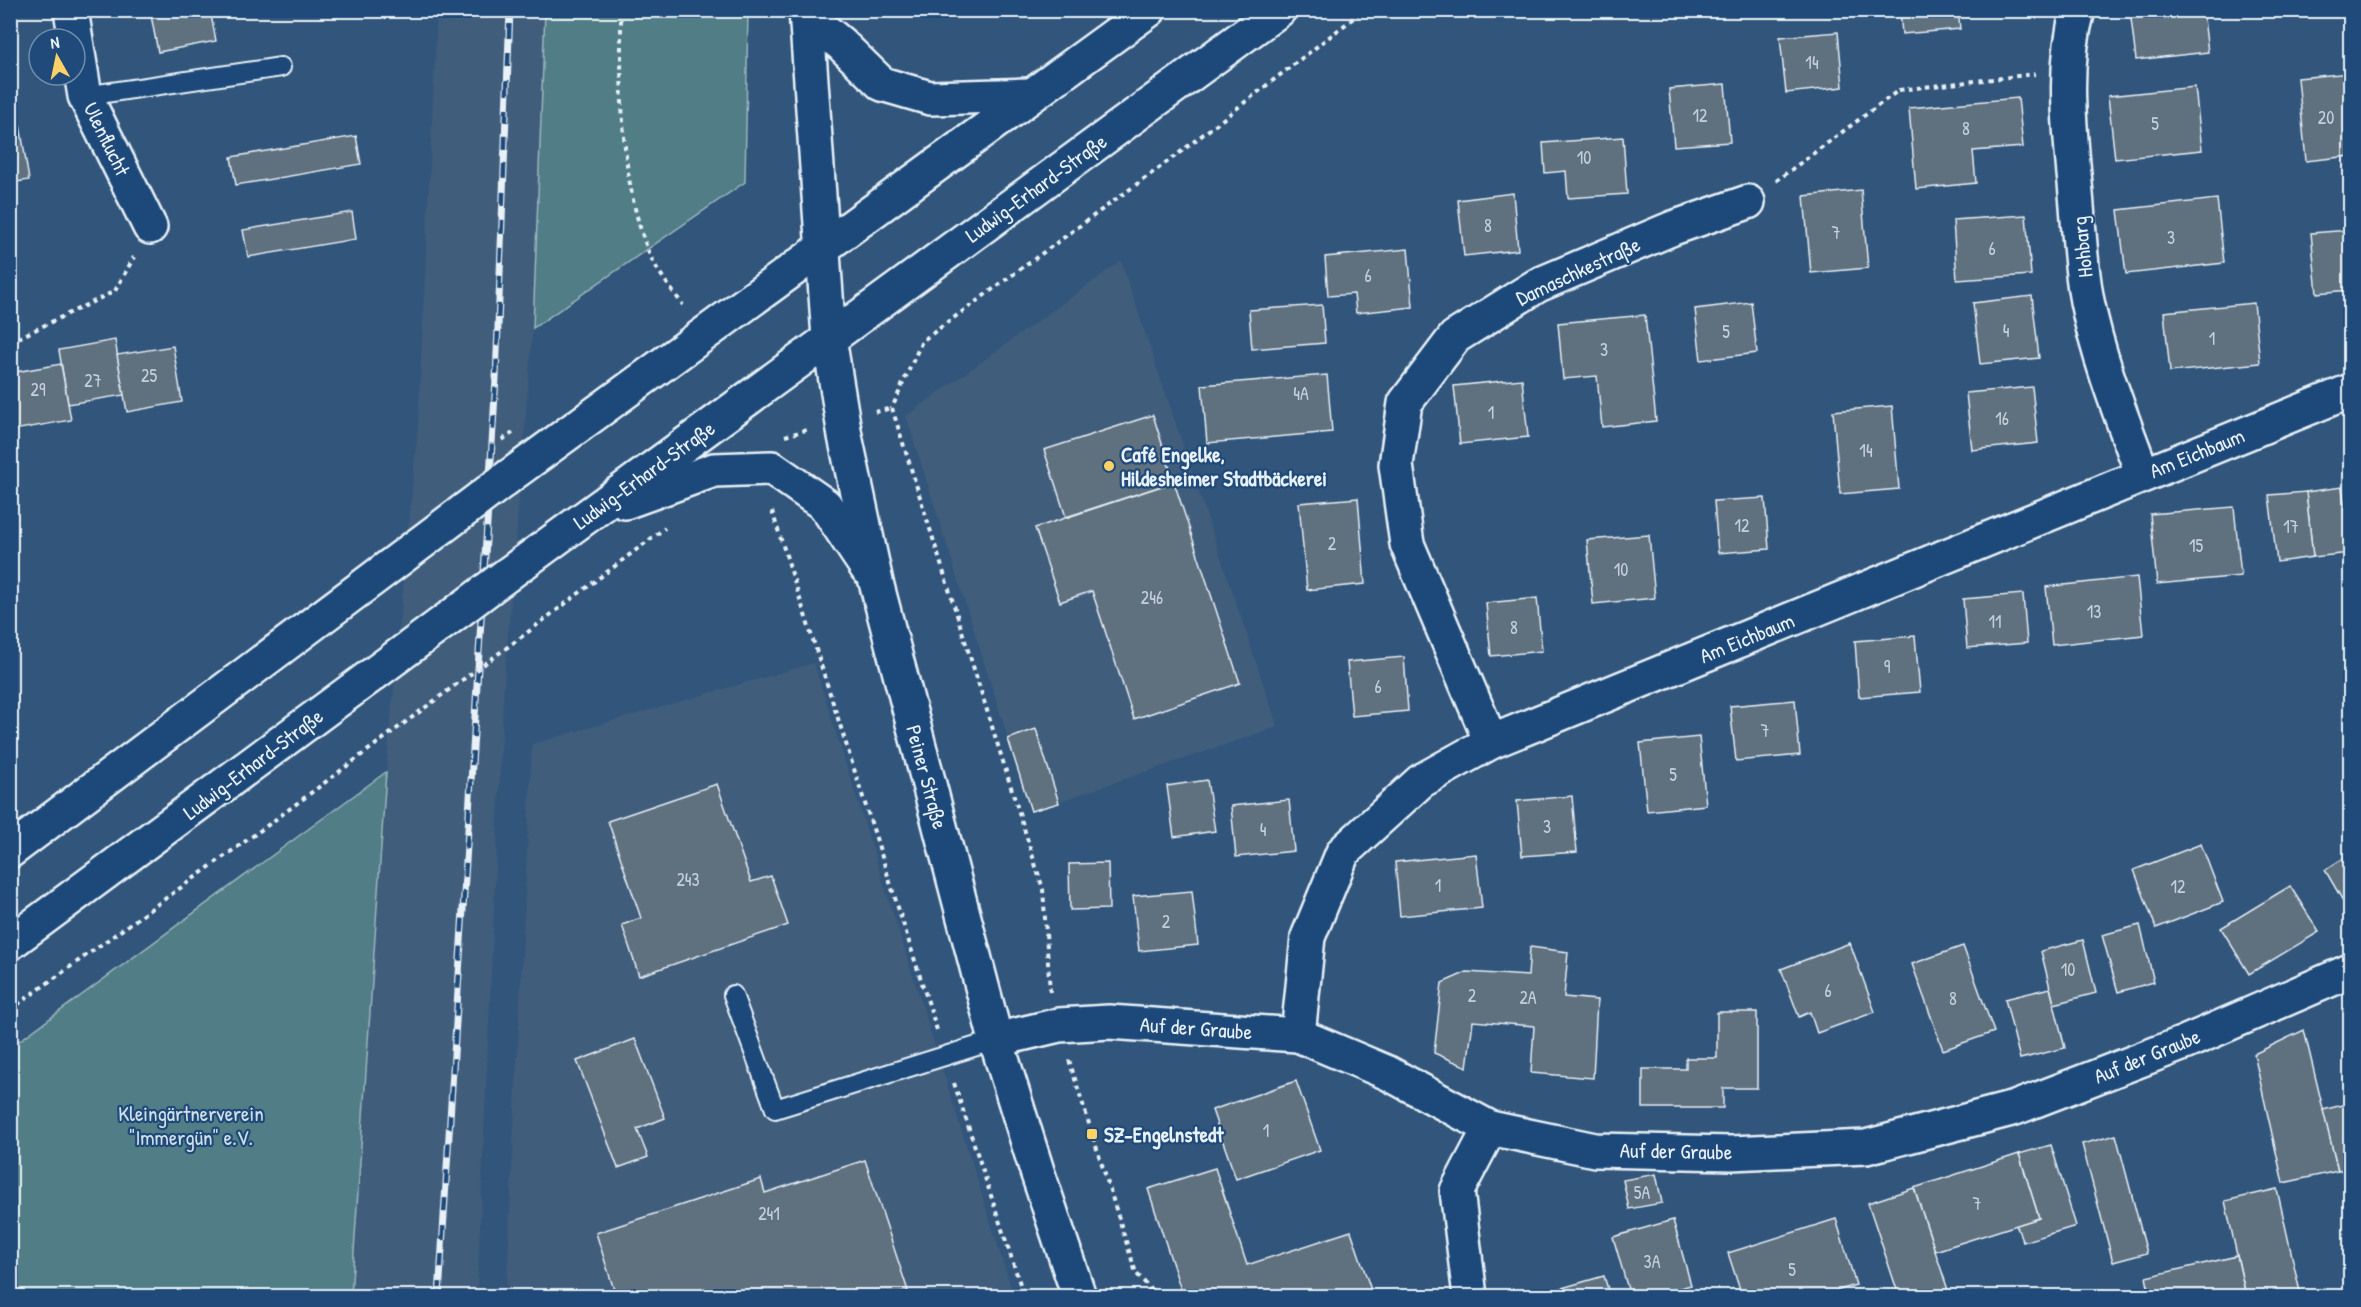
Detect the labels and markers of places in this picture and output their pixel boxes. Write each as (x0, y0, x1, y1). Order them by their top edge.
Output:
place label: Café Engelke, Hildesheimer Stadtbäckerei (1121, 440, 1327, 493)
marker: Café Engelke, Hildesheimer Stadtbäckerei (1102, 459, 1116, 473)
place label: SZ-Engelnstedt (1104, 1120, 1224, 1150)
marker: SZ-Engelnstedt (1085, 1127, 1099, 1141)

